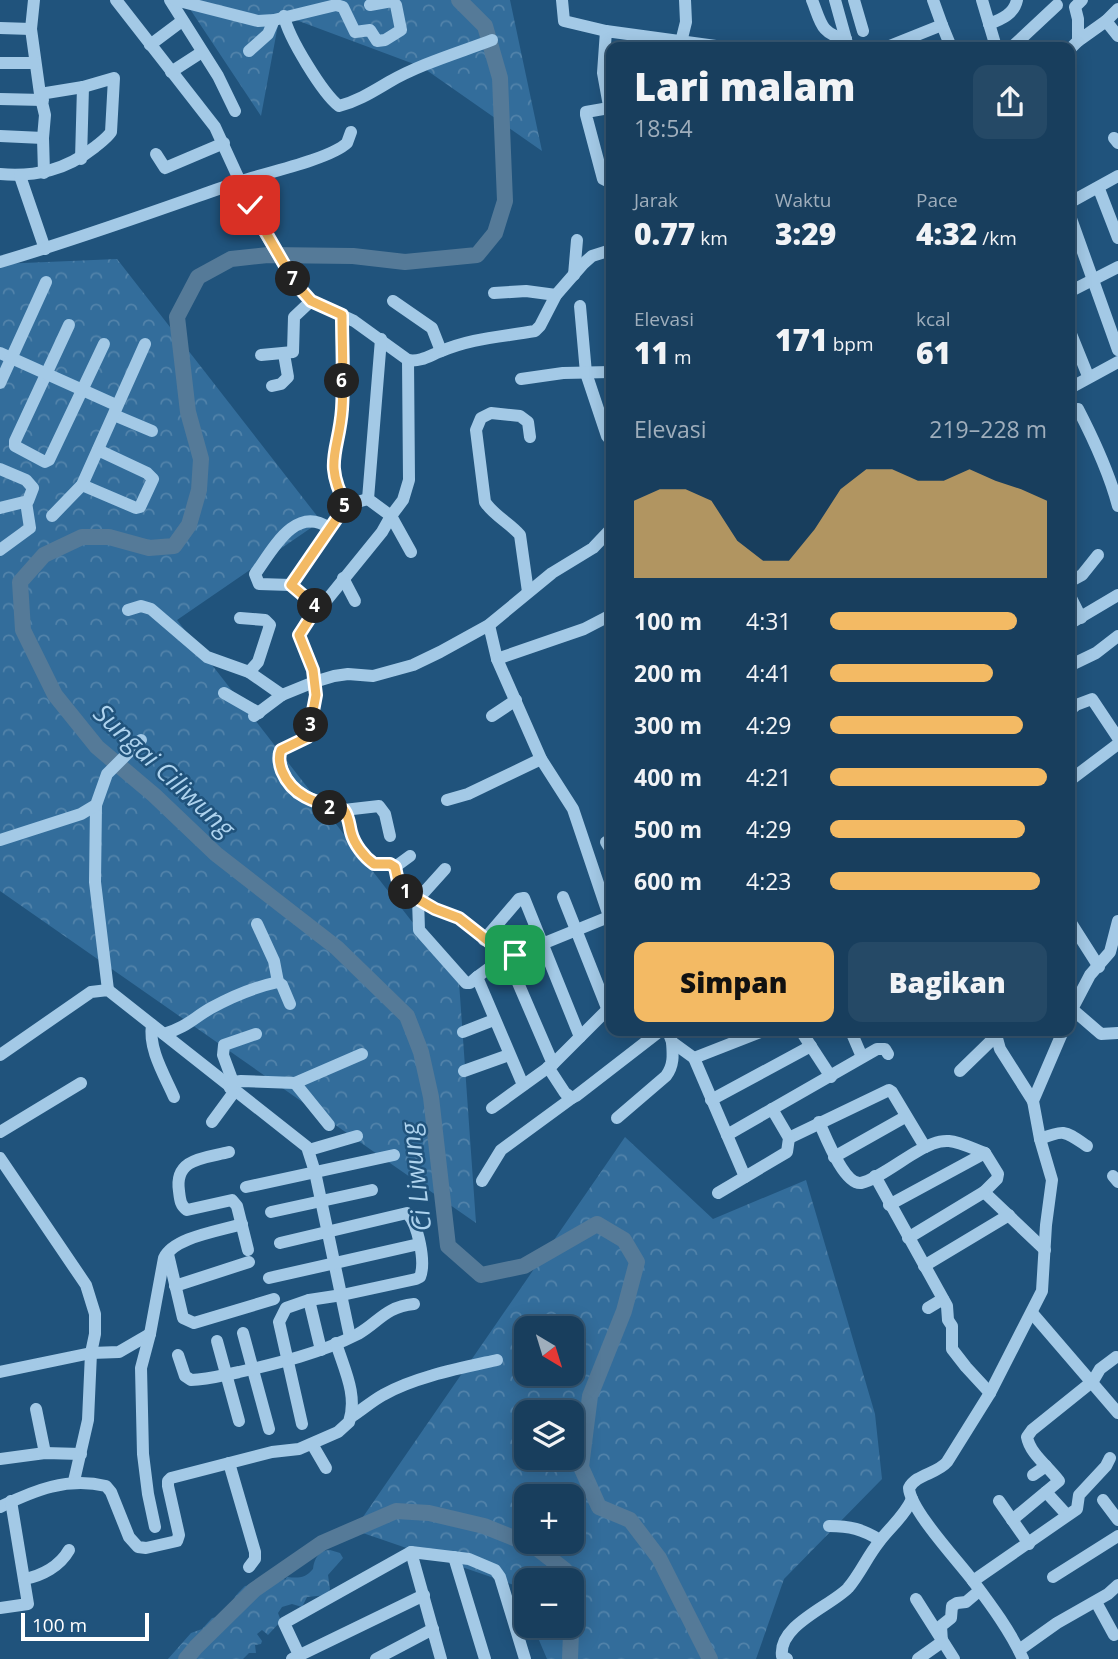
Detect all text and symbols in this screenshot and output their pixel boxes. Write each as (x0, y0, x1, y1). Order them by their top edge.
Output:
text: Lari malam (634, 60, 856, 112)
button: share (973, 65, 1047, 139)
text: 18:54 (634, 112, 693, 144)
pin (220, 175, 280, 235)
icon: check (231, 186, 269, 224)
text: Jarak (634, 187, 678, 213)
text: Waktu (775, 187, 832, 213)
text: Pace (916, 187, 958, 213)
text: 0.77 (634, 213, 695, 254)
text: 3:29 (775, 213, 836, 254)
text: 4:32 (916, 213, 977, 254)
text: km (695, 225, 728, 251)
text: /km (977, 225, 1017, 251)
pin: 7 (276, 262, 310, 296)
text: 7 (287, 265, 298, 291)
text: Elevasi (634, 306, 694, 332)
text: kcal (916, 306, 950, 332)
text: 171 (775, 319, 828, 360)
text: bpm (828, 331, 874, 357)
text: 11 (634, 332, 669, 373)
text: 61 (916, 332, 951, 373)
text: m (669, 344, 692, 370)
pin: 6 (324, 364, 360, 398)
text: 6 (336, 367, 347, 393)
text: Elevasi (634, 413, 707, 445)
text: 219–228 m (929, 413, 1047, 445)
pin: 5 (328, 489, 362, 524)
text: 5 (339, 492, 350, 518)
pin: 4 (298, 588, 332, 624)
text: 4 (309, 592, 320, 618)
text: 100 m (634, 605, 702, 637)
text: 4:31 (746, 605, 792, 637)
text: 200 m (634, 657, 702, 689)
text: 4:41 (746, 657, 792, 689)
water label: Sungai Ciliwung (86, 695, 245, 846)
pin: 3 (294, 708, 328, 742)
text: 300 m (634, 709, 702, 741)
text: 4:29 (746, 709, 792, 741)
text: 3 (305, 711, 316, 737)
text: 400 m (634, 761, 702, 793)
text: 4:21 (746, 761, 792, 793)
pin: 2 (312, 790, 348, 826)
text: 2 (324, 794, 335, 820)
text: 500 m (634, 813, 702, 845)
text: 4:29 (746, 813, 792, 845)
text: 600 m (634, 865, 702, 897)
text: 4:23 (746, 865, 792, 897)
pin: 1 (388, 874, 424, 910)
text: 1 (400, 878, 411, 904)
pin (485, 925, 545, 985)
icon: arrive (496, 936, 534, 974)
button: Simpan (634, 942, 834, 1022)
button: Bagikan (848, 942, 1047, 1022)
water label: Ci Liwung (390, 1119, 440, 1234)
north arrow (514, 1316, 584, 1386)
map controls (514, 1316, 584, 1638)
button: layers (514, 1400, 584, 1470)
button: + (514, 1484, 584, 1554)
button: − (514, 1568, 584, 1638)
scale bar (21, 1610, 149, 1642)
text: 100 m (32, 1612, 87, 1638)

